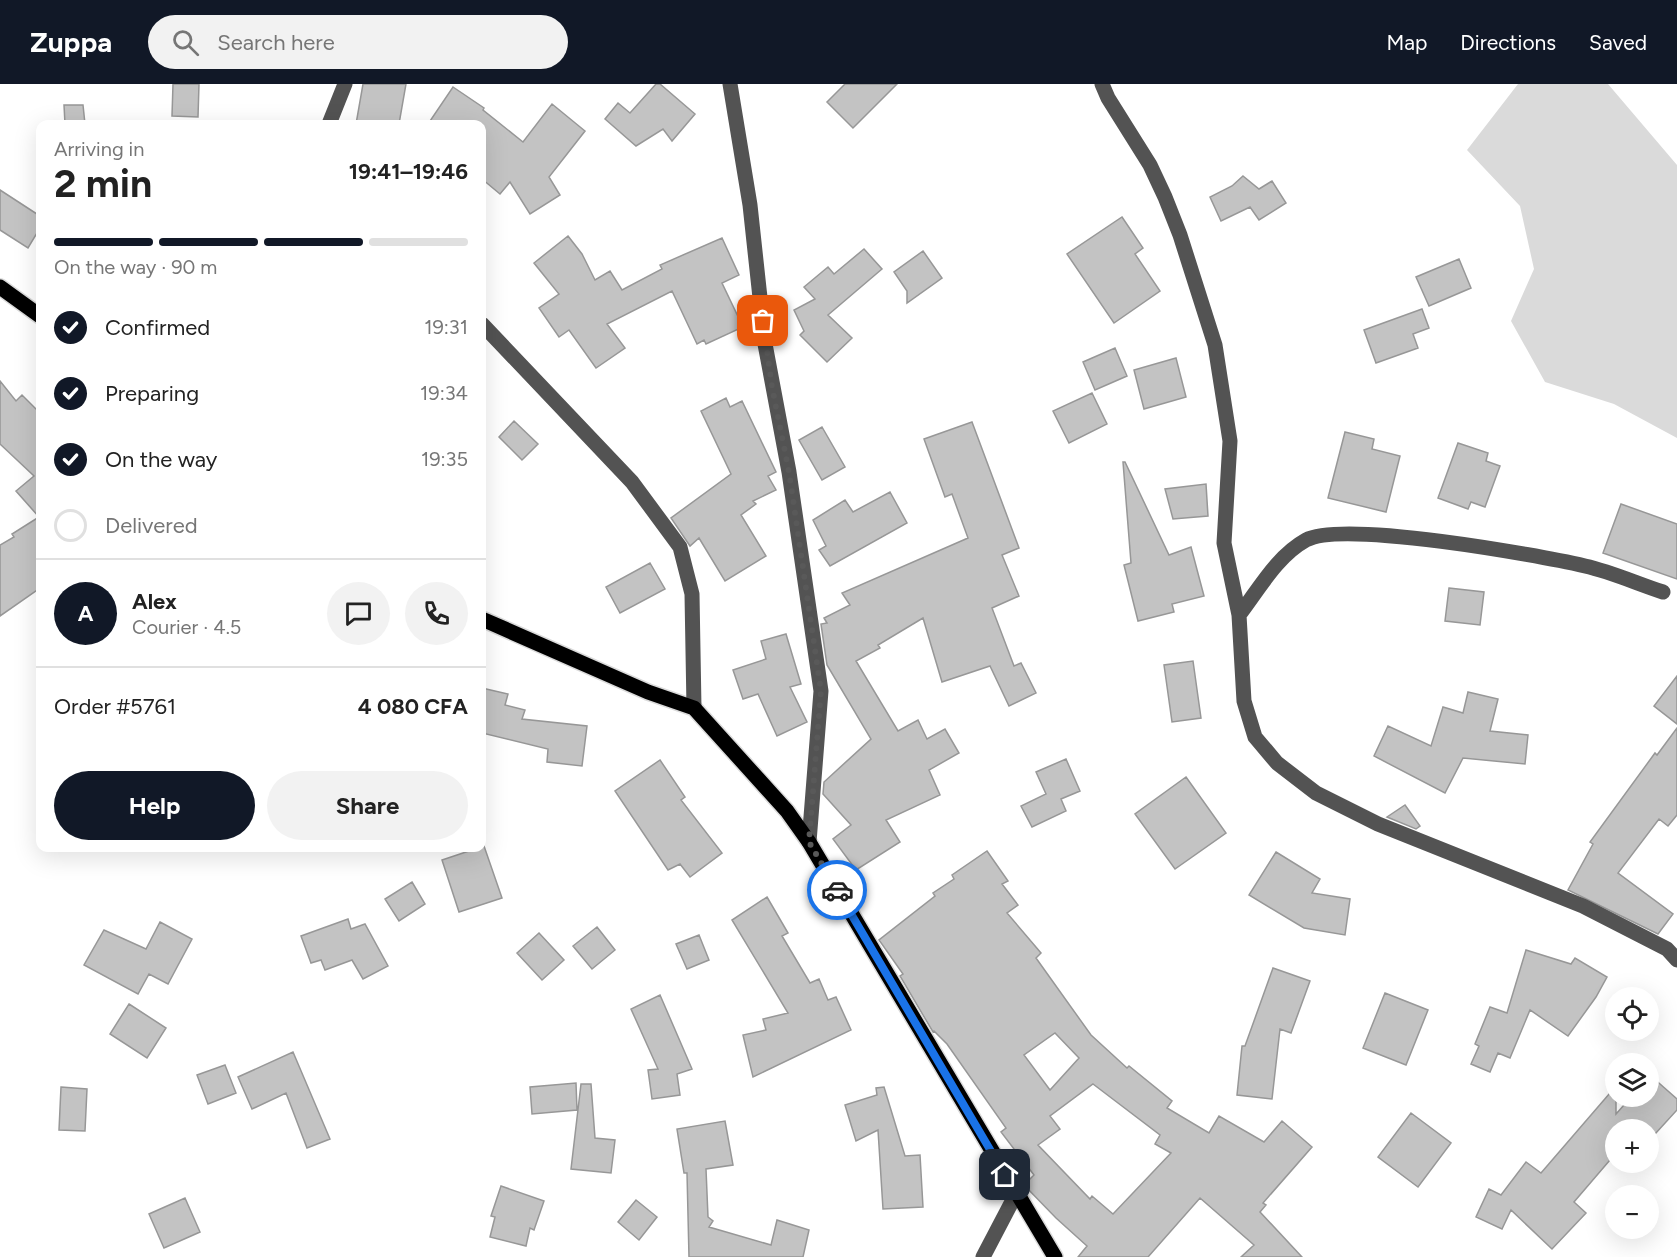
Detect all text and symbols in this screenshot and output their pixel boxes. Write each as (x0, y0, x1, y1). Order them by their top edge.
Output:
search box (148, 15, 568, 69)
text: Zuppa (30, 25, 112, 59)
icon: search (169, 26, 202, 59)
text: Search here (217, 29, 335, 56)
text: Map (1386, 30, 1427, 55)
text: Directions (1460, 30, 1556, 55)
text: Saved (1589, 30, 1647, 55)
text: Arriving in (54, 137, 144, 161)
text: 19:41–19:46 (349, 158, 468, 185)
text: 2 min (54, 160, 152, 207)
text: On the way · 90 m (54, 255, 217, 279)
pin (737, 295, 788, 346)
icon: bag (746, 304, 779, 337)
icon: check (54, 311, 87, 344)
text: Confirmed (105, 314, 210, 341)
text: 19:31 (424, 315, 468, 339)
icon: check (54, 377, 87, 410)
text: Preparing (105, 380, 199, 407)
text: 19:34 (420, 381, 468, 405)
icon: check (54, 443, 87, 476)
text: On the way (105, 446, 217, 473)
text: 19:35 (421, 447, 468, 471)
text: Delivered (105, 512, 198, 539)
button: chat (327, 582, 390, 645)
button: phone (405, 582, 468, 645)
text: Alex (132, 588, 177, 615)
text: A (78, 600, 93, 627)
text: Courier · 4.5 (132, 615, 241, 639)
text: Order #5761 (54, 693, 176, 720)
text: 4 080 CFA (358, 693, 468, 720)
button: Help (54, 771, 255, 840)
button: Share (267, 771, 468, 840)
courier (807, 860, 867, 920)
icon: car (821, 874, 854, 907)
map controls (1605, 987, 1659, 1239)
button: locate (1605, 987, 1659, 1041)
button: layers (1605, 1053, 1659, 1107)
button: + (1605, 1119, 1659, 1173)
pin (979, 1149, 1030, 1200)
icon: home (988, 1158, 1021, 1191)
button: − (1605, 1185, 1659, 1239)

